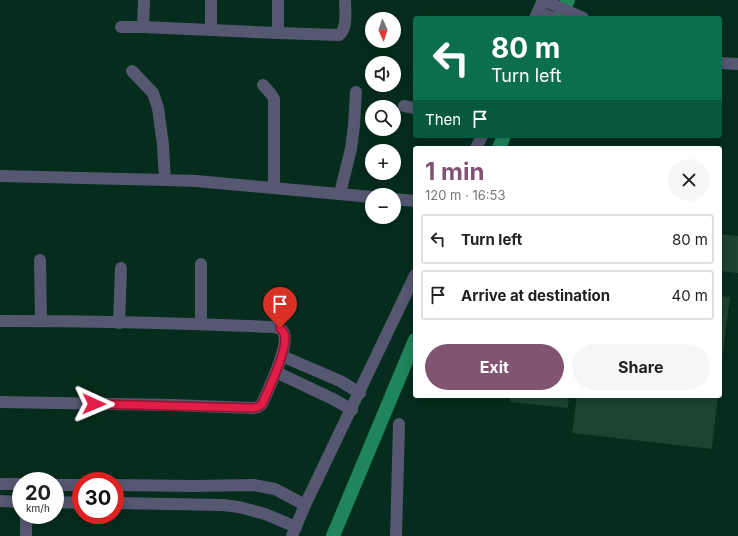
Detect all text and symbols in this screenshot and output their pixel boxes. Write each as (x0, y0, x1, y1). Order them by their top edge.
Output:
north arrow (365, 12, 401, 48)
map controls (365, 12, 401, 224)
text: 80 m (491, 31, 560, 65)
icon: left (425, 32, 477, 84)
button: sound (365, 56, 401, 92)
text: Turn left (491, 65, 561, 86)
button: search (365, 100, 401, 136)
icon: arrive (469, 108, 491, 130)
text: Then (425, 110, 461, 129)
button: + (365, 144, 401, 180)
text: 1 min (425, 157, 484, 186)
button: close (668, 159, 710, 201)
text: 120 m · 16:53 (425, 187, 506, 203)
button: − (365, 188, 401, 224)
icon: left (427, 228, 449, 250)
text: Turn left (461, 230, 522, 249)
text: 80 m (672, 230, 708, 249)
icon: arrive (427, 284, 449, 306)
text: Arrive at destination (461, 286, 610, 305)
text: 40 m (671, 286, 708, 305)
pin (263, 287, 297, 328)
icon: arrive (269, 293, 291, 315)
button: Exit (425, 344, 564, 390)
button: Share (572, 344, 710, 390)
position arrow (73, 383, 115, 425)
speed limit sign: 30 (72, 472, 124, 524)
text: 20 (25, 481, 51, 505)
text: km/h (26, 502, 50, 514)

